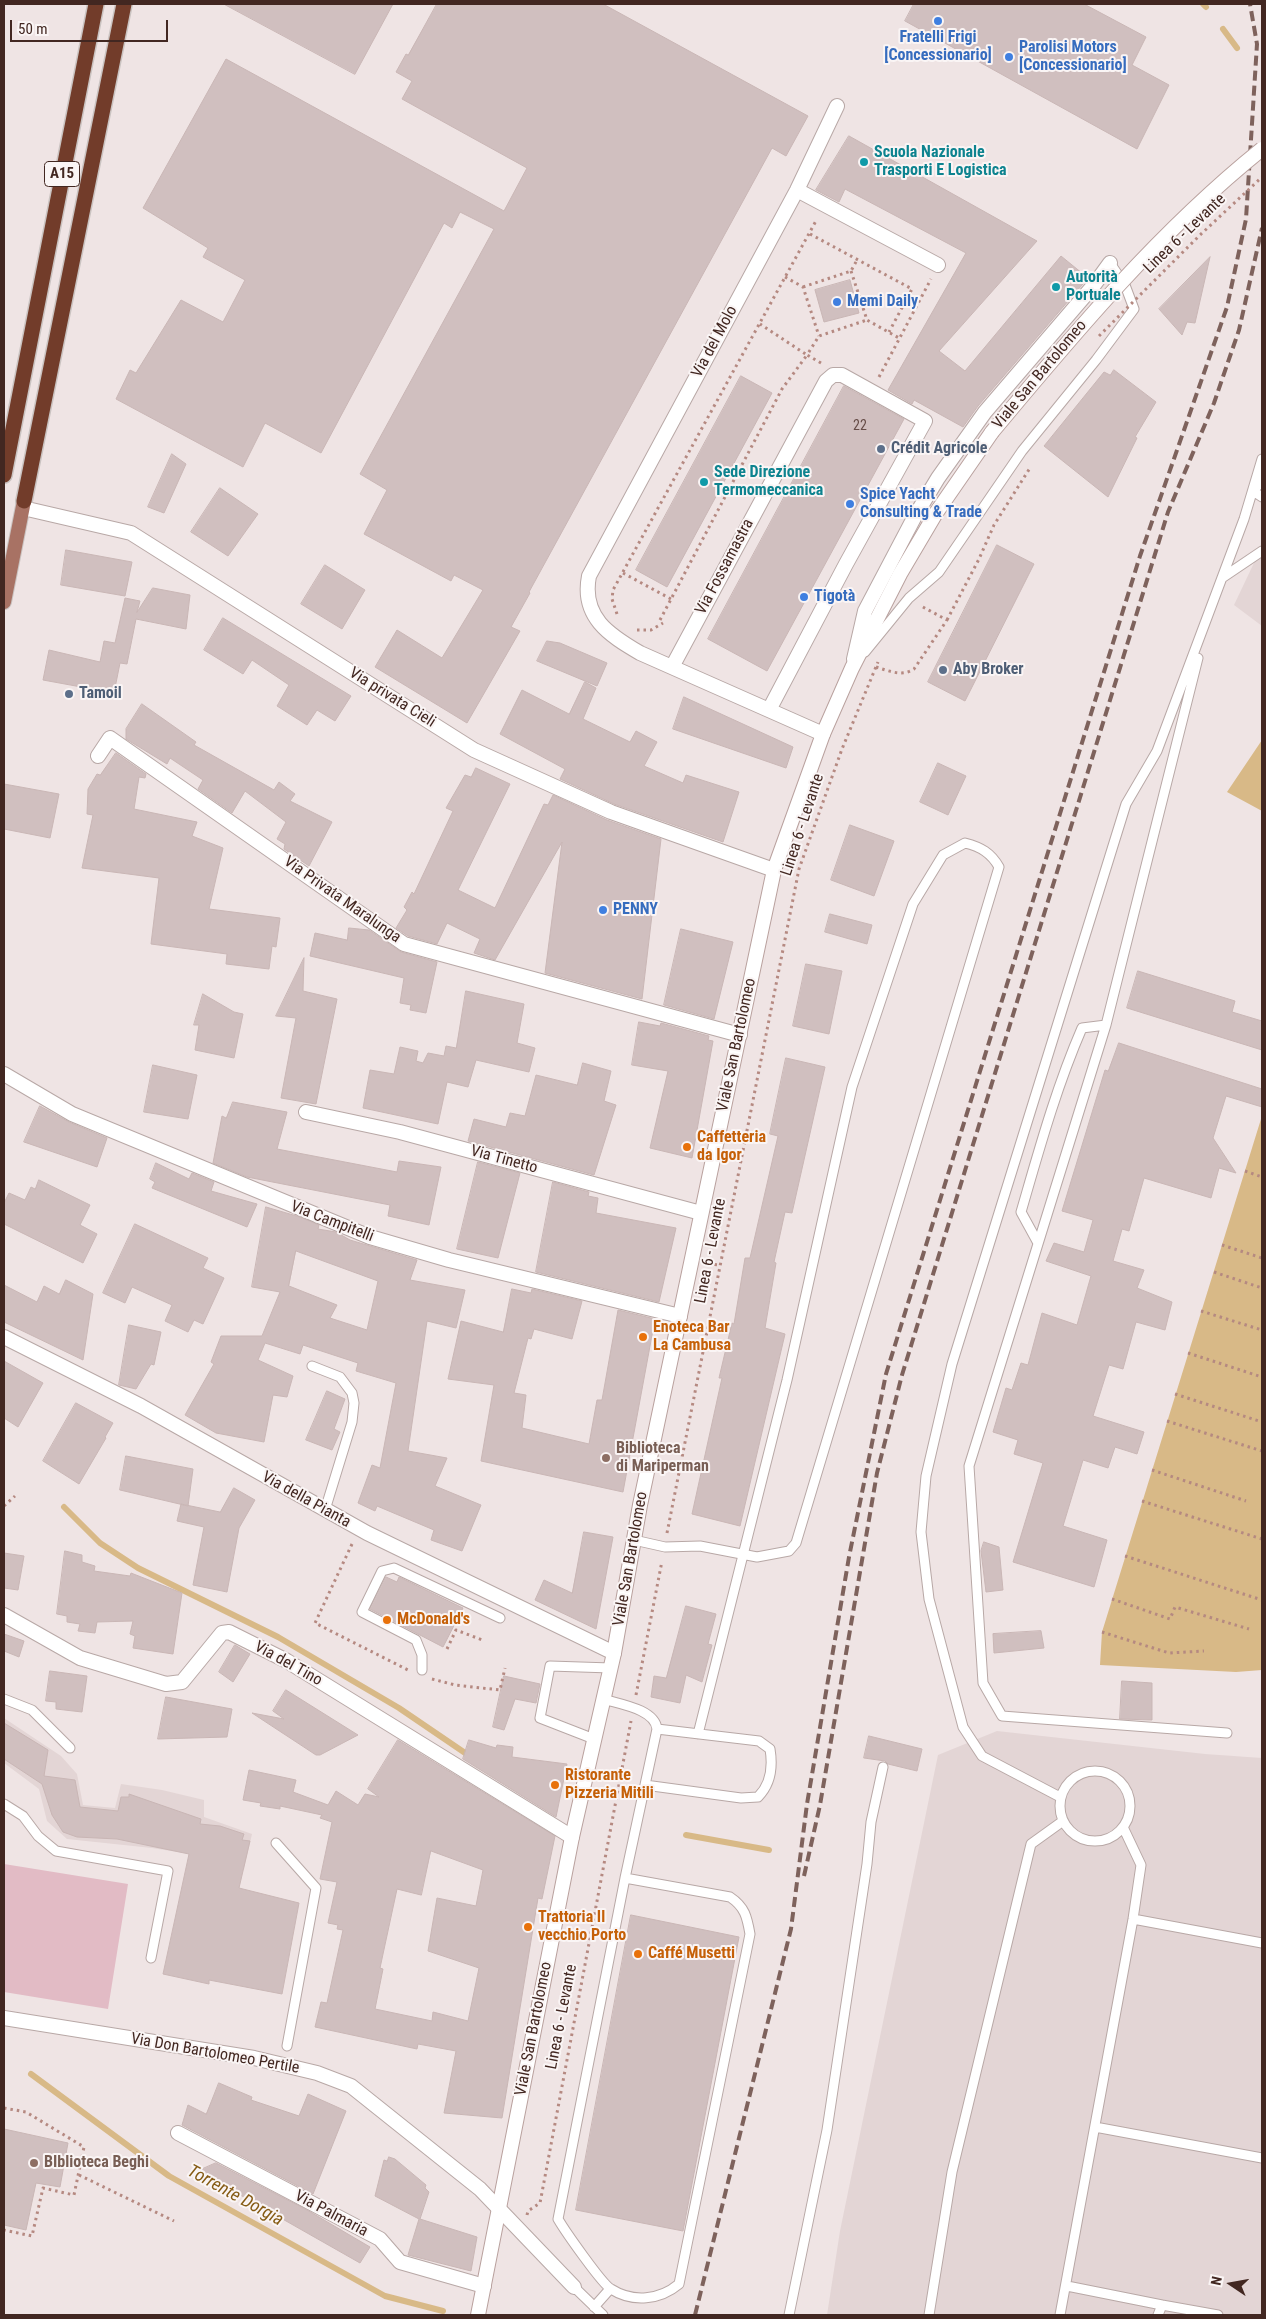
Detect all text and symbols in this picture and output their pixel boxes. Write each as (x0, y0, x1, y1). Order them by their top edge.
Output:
scale bar (12, 10, 170, 42)
marker: Fratelli Frigi [Concessionario] (932, 15, 944, 27)
text: 50 m (18, 20, 48, 38)
place label: Fratelli Frigi [Concessionario] (884, 28, 992, 66)
place label: Parolisi Motors [Concessionario] (1019, 38, 1127, 76)
marker: Parolisi Motors [Concessionario] (1003, 51, 1015, 63)
place label: Scuola Nazionale Trasporti E Logistica (874, 143, 1007, 181)
marker: Scuola Nazionale Trasporti E Logistica (858, 156, 870, 168)
road number: A15 (44, 162, 80, 186)
street label: Linea 6 - Levante (1140, 190, 1230, 278)
place label: Autorità Portuale (1066, 268, 1121, 306)
marker: Autorità Portuale (1050, 281, 1062, 293)
place label: Memi Daily (847, 292, 918, 312)
marker: Memi Daily (831, 296, 843, 308)
street label: Via del Molo (688, 303, 742, 381)
street label: Viale San Bartolomeo (989, 317, 1091, 433)
house number: 22 (853, 418, 867, 434)
place label: Crédit Agricole (891, 439, 987, 459)
marker: Crédit Agricole (875, 443, 887, 455)
place label: Sede Direzione Termomeccanica (714, 463, 823, 501)
marker: Sede Direzione Termomeccanica (698, 476, 710, 488)
place label: Spice Yacht Consulting & Trade (860, 485, 982, 523)
marker: Spice Yacht Consulting & Trade (844, 498, 856, 510)
street label: Via Fossamastra (692, 516, 758, 618)
place label: Tigotà (814, 587, 855, 607)
marker: Tigotà (798, 591, 810, 603)
place label: Aby Broker (953, 660, 1024, 680)
street label: Via privata Cieli (345, 664, 439, 732)
marker: Aby Broker (937, 664, 949, 676)
place label: Tamoil (79, 684, 122, 704)
marker: Tamoil (63, 688, 75, 700)
street label: Linea 6 - Levante (777, 771, 829, 879)
street label: Via Privata Maralunga (280, 852, 404, 948)
place label: PENNY (613, 900, 658, 920)
marker: PENNY (597, 904, 609, 916)
street label: Viale San Bartolomeo (713, 976, 761, 1114)
place label: Caffetteria da Igor (697, 1128, 766, 1166)
marker: Caffetteria da Igor (681, 1141, 693, 1153)
street label: Via Tinetto (468, 1142, 540, 1178)
street label: Via Campitelli (288, 1197, 376, 1247)
street label: Linea 6 - Levante (691, 1197, 731, 1305)
place label: Enoteca Bar La Cambusa (653, 1318, 731, 1356)
marker: Enoteca Bar La Cambusa (637, 1331, 649, 1343)
place label: Biblioteca di Mariperman (616, 1439, 709, 1477)
marker: Biblioteca di Mariperman (600, 1452, 612, 1464)
street label: Via della Pianta (258, 1468, 354, 1532)
street label: Viale San Bartolomeo (610, 1490, 652, 1628)
place label: McDonald's (397, 1610, 470, 1630)
marker: McDonald's (381, 1614, 393, 1626)
street label: Via del Tino (251, 1638, 325, 1690)
place label: Ristorante Pizzeria Mitili (565, 1766, 654, 1804)
marker: Ristorante Pizzeria Mitili (549, 1779, 561, 1791)
place label: Trattoria Il vecchio Porto (538, 1908, 626, 1946)
marker: Trattoria Il vecchio Porto (522, 1921, 534, 1933)
place label: Caffé Musetti (648, 1944, 735, 1964)
marker: Caffé Musetti (632, 1948, 644, 1960)
street label: Viale San Bartolomeo (512, 1960, 556, 2098)
street label: Linea 6 - Levante (542, 1963, 582, 2071)
street label: Via Don Bartolomeo Pertile (129, 2030, 301, 2078)
place label: BIblioteca Beghi (44, 2153, 149, 2173)
marker: BIblioteca Beghi (28, 2157, 40, 2169)
water label: Torrente Dorgia (183, 2161, 287, 2231)
street label: Via Palmaria (291, 2187, 371, 2241)
north arrow (1206, 2259, 1256, 2309)
text: N (1208, 2275, 1225, 2287)

